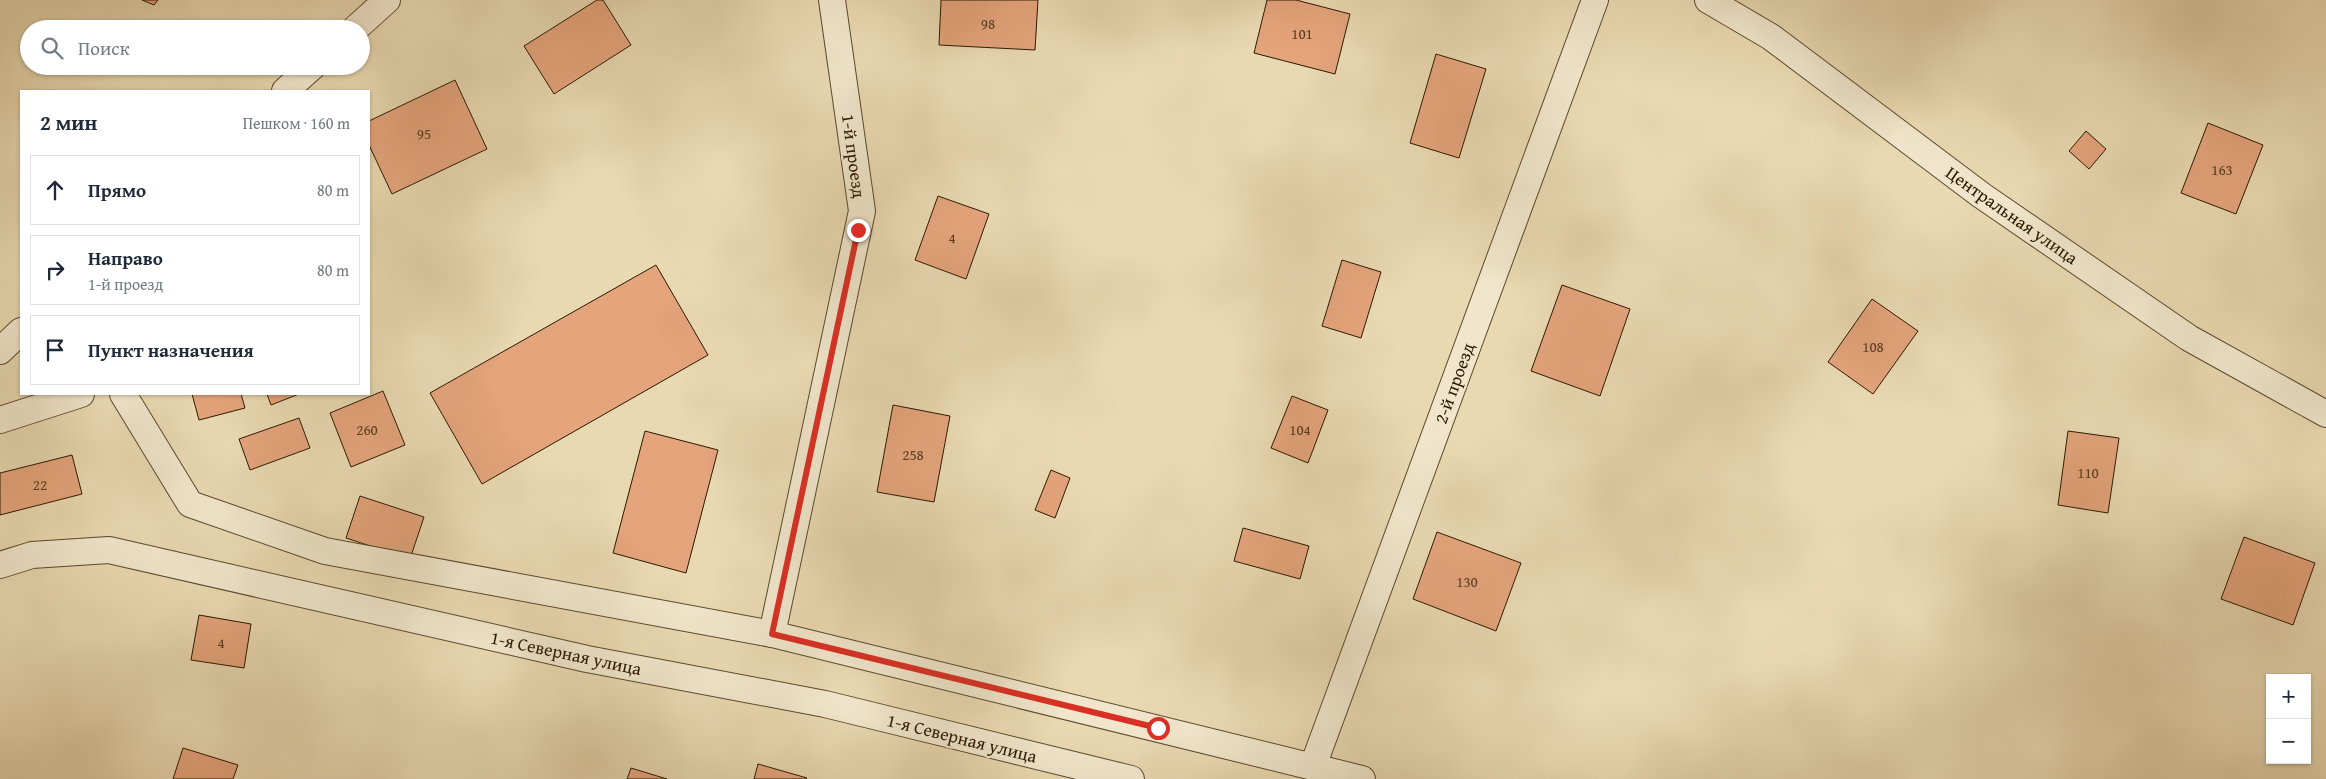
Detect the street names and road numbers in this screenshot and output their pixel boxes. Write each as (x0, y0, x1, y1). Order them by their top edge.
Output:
street label: 1-й проезд (835, 112, 873, 200)
street label: Центральная улица (1940, 159, 2084, 271)
street label: 2-й проезд (1427, 338, 1481, 427)
street label: 1-я Северная улица (488, 624, 644, 682)
street label: 1-я Северная улица (884, 706, 1040, 770)

